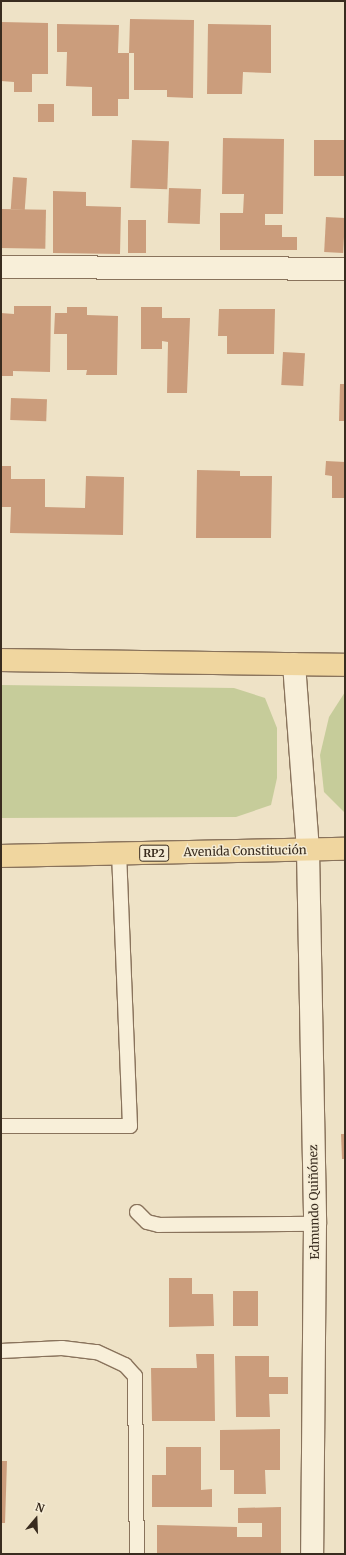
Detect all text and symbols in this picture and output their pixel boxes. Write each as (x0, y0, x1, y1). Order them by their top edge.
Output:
street label: Avenida Constitución (183, 843, 307, 859)
road number: RP2 (139, 844, 169, 862)
street label: Edmundo Quiñónez (306, 1144, 322, 1260)
north arrow (16, 1499, 56, 1539)
text: N (34, 1500, 46, 1516)

